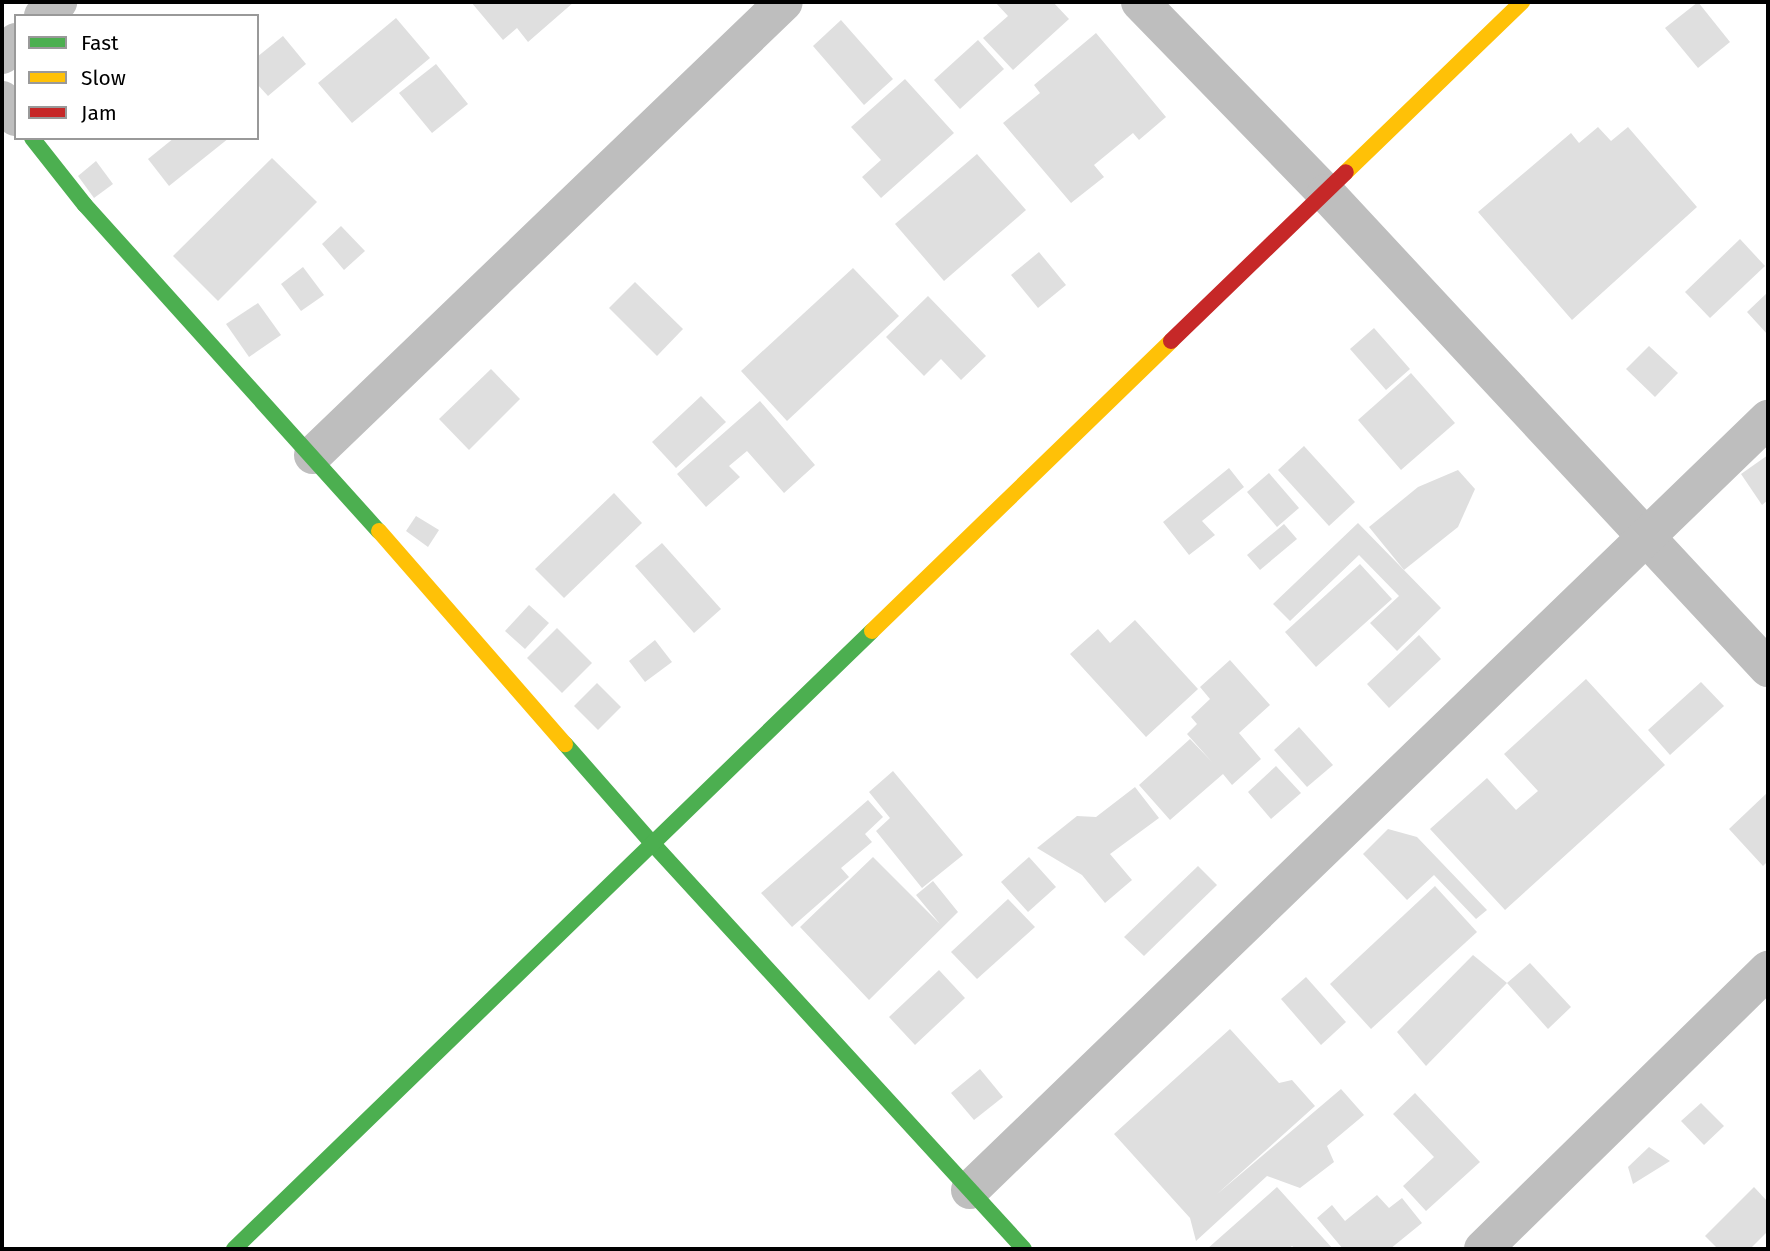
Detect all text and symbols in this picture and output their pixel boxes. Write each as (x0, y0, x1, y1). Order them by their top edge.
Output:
legend (14, 14, 259, 140)
text: Fast (81, 30, 119, 56)
text: Slow (81, 65, 126, 91)
text: Jam (81, 100, 117, 126)

